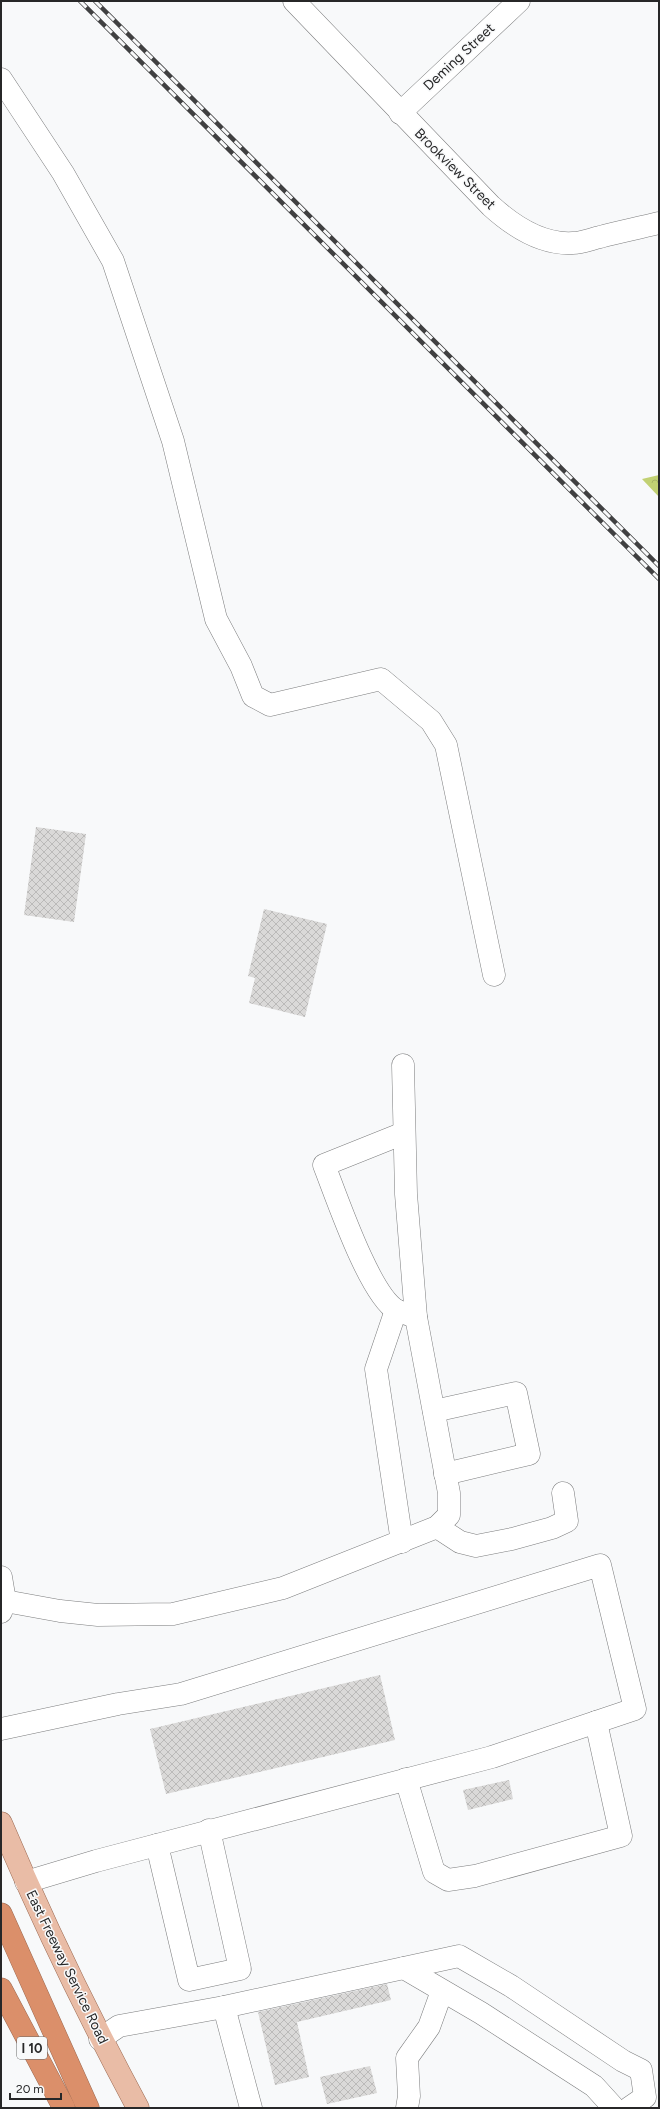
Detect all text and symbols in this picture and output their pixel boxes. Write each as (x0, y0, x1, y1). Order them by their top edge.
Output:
street label: Deming Street (420, 20, 498, 94)
street label: Brookview Street (411, 125, 499, 213)
street label: East Freeway Service Road (22, 1887, 112, 2047)
road number: I 10 (17, 2037, 47, 2059)
scale bar (10, 2075, 61, 2101)
text: 20 m (16, 2082, 44, 2096)

